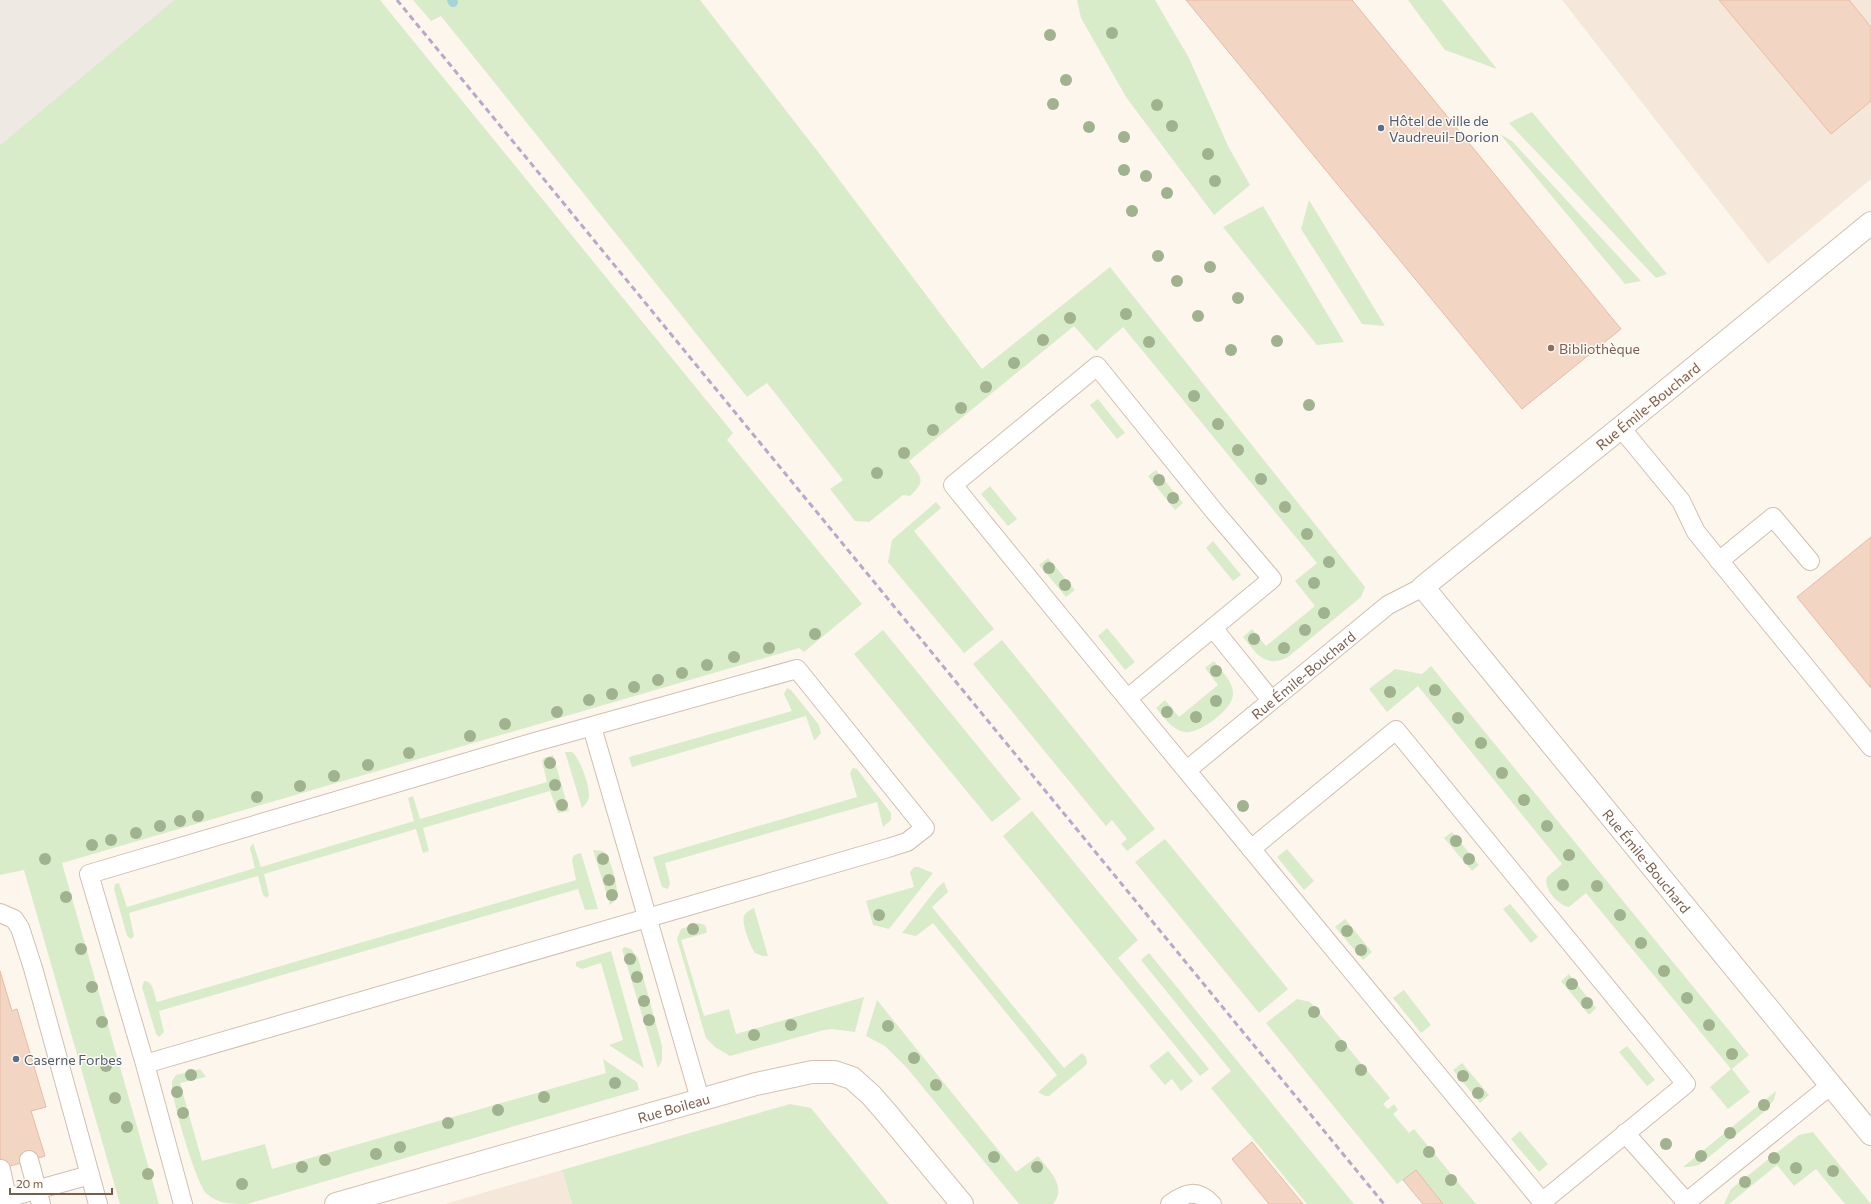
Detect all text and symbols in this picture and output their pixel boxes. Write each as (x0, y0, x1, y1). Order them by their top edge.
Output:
place label: Hôtel de ville de Vaudreuil-Dorion (1389, 112, 1499, 145)
marker: Hôtel de ville de Vaudreuil-Dorion (1376, 123, 1386, 133)
place label: Bibliothèque (1559, 340, 1640, 357)
marker: Bibliothèque (1546, 343, 1556, 353)
street label: Rue Émile-Bouchard (1592, 359, 1704, 453)
street label: Rue Émile-Bouchard (1248, 627, 1358, 722)
street label: Rue Émile-Bouchard (1600, 805, 1695, 916)
place label: Caserne Forbes (24, 1051, 122, 1068)
marker: Caserne Forbes (11, 1054, 21, 1064)
street label: Rue Boileau (635, 1089, 712, 1126)
scale bar (10, 1170, 112, 1196)
text: 20 m (16, 1176, 43, 1190)

